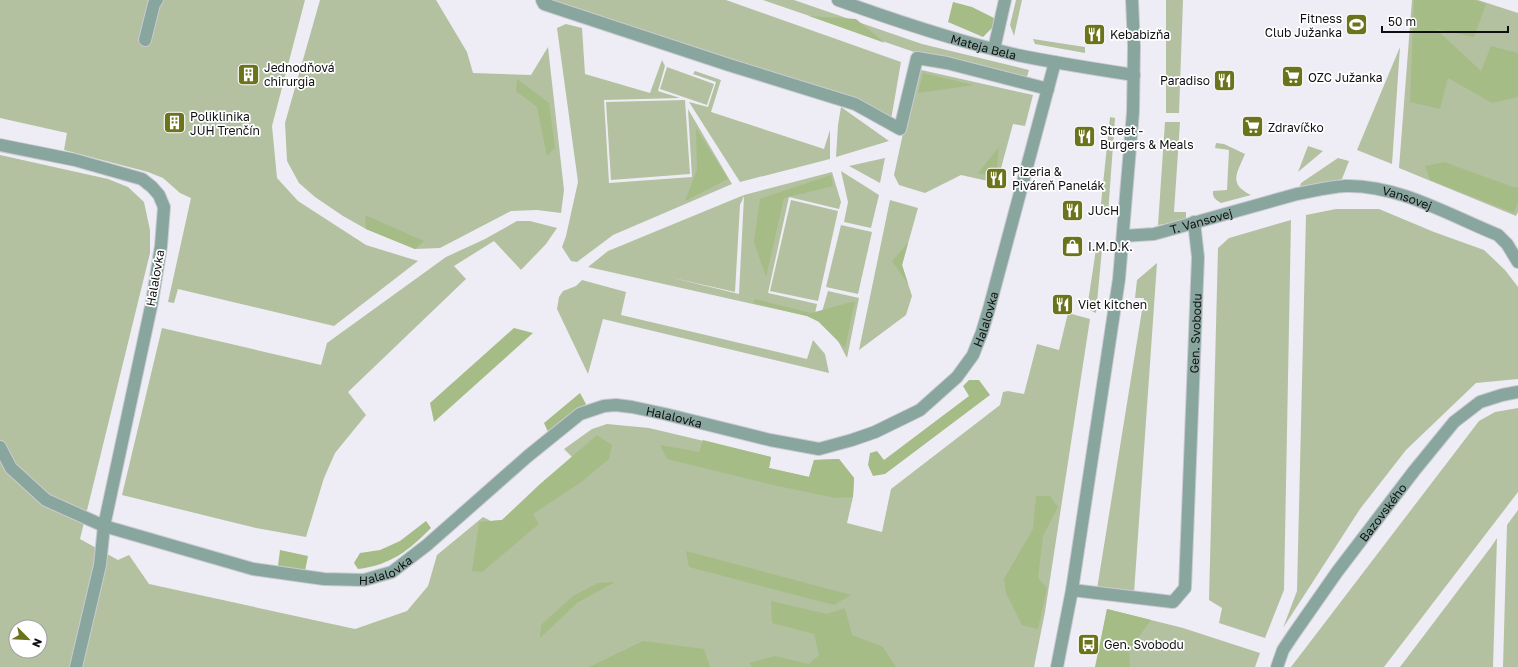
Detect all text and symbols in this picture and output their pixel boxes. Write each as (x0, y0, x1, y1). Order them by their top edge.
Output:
scale bar (1382, 8, 1508, 34)
place label: Fitness Club Južanka (1265, 11, 1342, 40)
sports icon: Fitness Club Južanka (1344, 12, 1370, 38)
text: 50 m (1388, 14, 1416, 29)
restaurant icon: Kebabizňa (1081, 21, 1107, 47)
place label: Kebabizňa (1110, 27, 1170, 42)
street label: Mateja Bela (949, 30, 1018, 62)
place label: Jednodňová chirurgia (264, 60, 334, 89)
building icon: Jednodňová chirurgia (235, 61, 261, 87)
supermarket icon: OZC Južanka (1280, 64, 1306, 90)
restaurant icon: Paradiso (1212, 67, 1238, 93)
place label: OZC Južanka (1308, 70, 1383, 85)
place label: Paradiso (1160, 73, 1210, 88)
place label: Poliklinika JUH Trenčín (190, 109, 260, 138)
building icon: Poliklinika JUH Trenčín (161, 110, 187, 136)
supermarket icon: Zdravíčko (1240, 114, 1266, 140)
place label: Zdravíčko (1268, 120, 1324, 135)
place label: Street - Burgers & Meals (1100, 123, 1194, 152)
restaurant icon: Street - Burgers & Meals (1072, 124, 1098, 150)
place label: Pizeria & Piváreň Panelák (1012, 164, 1105, 193)
restaurant icon: Pizeria & Piváreň Panelák (983, 165, 1009, 191)
street label: Vansovej (1381, 182, 1434, 213)
restaurant icon: JUcH (1059, 197, 1085, 223)
place label: JUcH (1088, 203, 1119, 218)
street label: T. Vansovej (1168, 205, 1234, 237)
shop icon: I.M.D.K. (1059, 233, 1085, 259)
place label: I.M.D.K. (1088, 239, 1133, 254)
street label: Halalovka (143, 248, 167, 308)
street label: Halalovka (969, 290, 1001, 349)
restaurant icon: Viet kitchen (1050, 291, 1076, 317)
street label: Gen. Svobodu (1186, 293, 1204, 374)
place label: Viet kitchen (1078, 297, 1147, 312)
street label: Halalovka (645, 403, 704, 430)
street label: Bazovského (1356, 480, 1409, 544)
street label: Halalovka (359, 552, 415, 588)
north arrow (8, 619, 48, 659)
bus stop icon: Gen. Svobodu (1075, 631, 1101, 657)
text: N (30, 637, 45, 650)
place label: Gen. Svobodu (1104, 637, 1184, 652)

